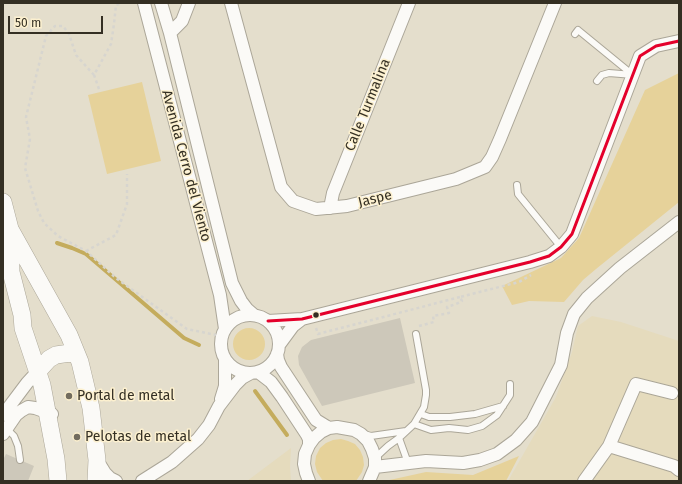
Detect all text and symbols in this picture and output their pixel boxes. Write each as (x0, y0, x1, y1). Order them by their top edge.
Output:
scale bar (10, 8, 105, 34)
text: 50 m (15, 16, 41, 30)
street label: Calle Turmalina (342, 56, 394, 154)
street label: Avenida Cerro del Viento (158, 88, 214, 244)
street label: Jaspe (356, 187, 394, 211)
unlabelled marker (311, 310, 321, 320)
place label: Portal de metal (77, 388, 174, 404)
marker: Portal de metal (64, 391, 74, 401)
place label: Pelotas de metal (85, 429, 191, 445)
marker: Pelotas de metal (72, 432, 82, 442)

